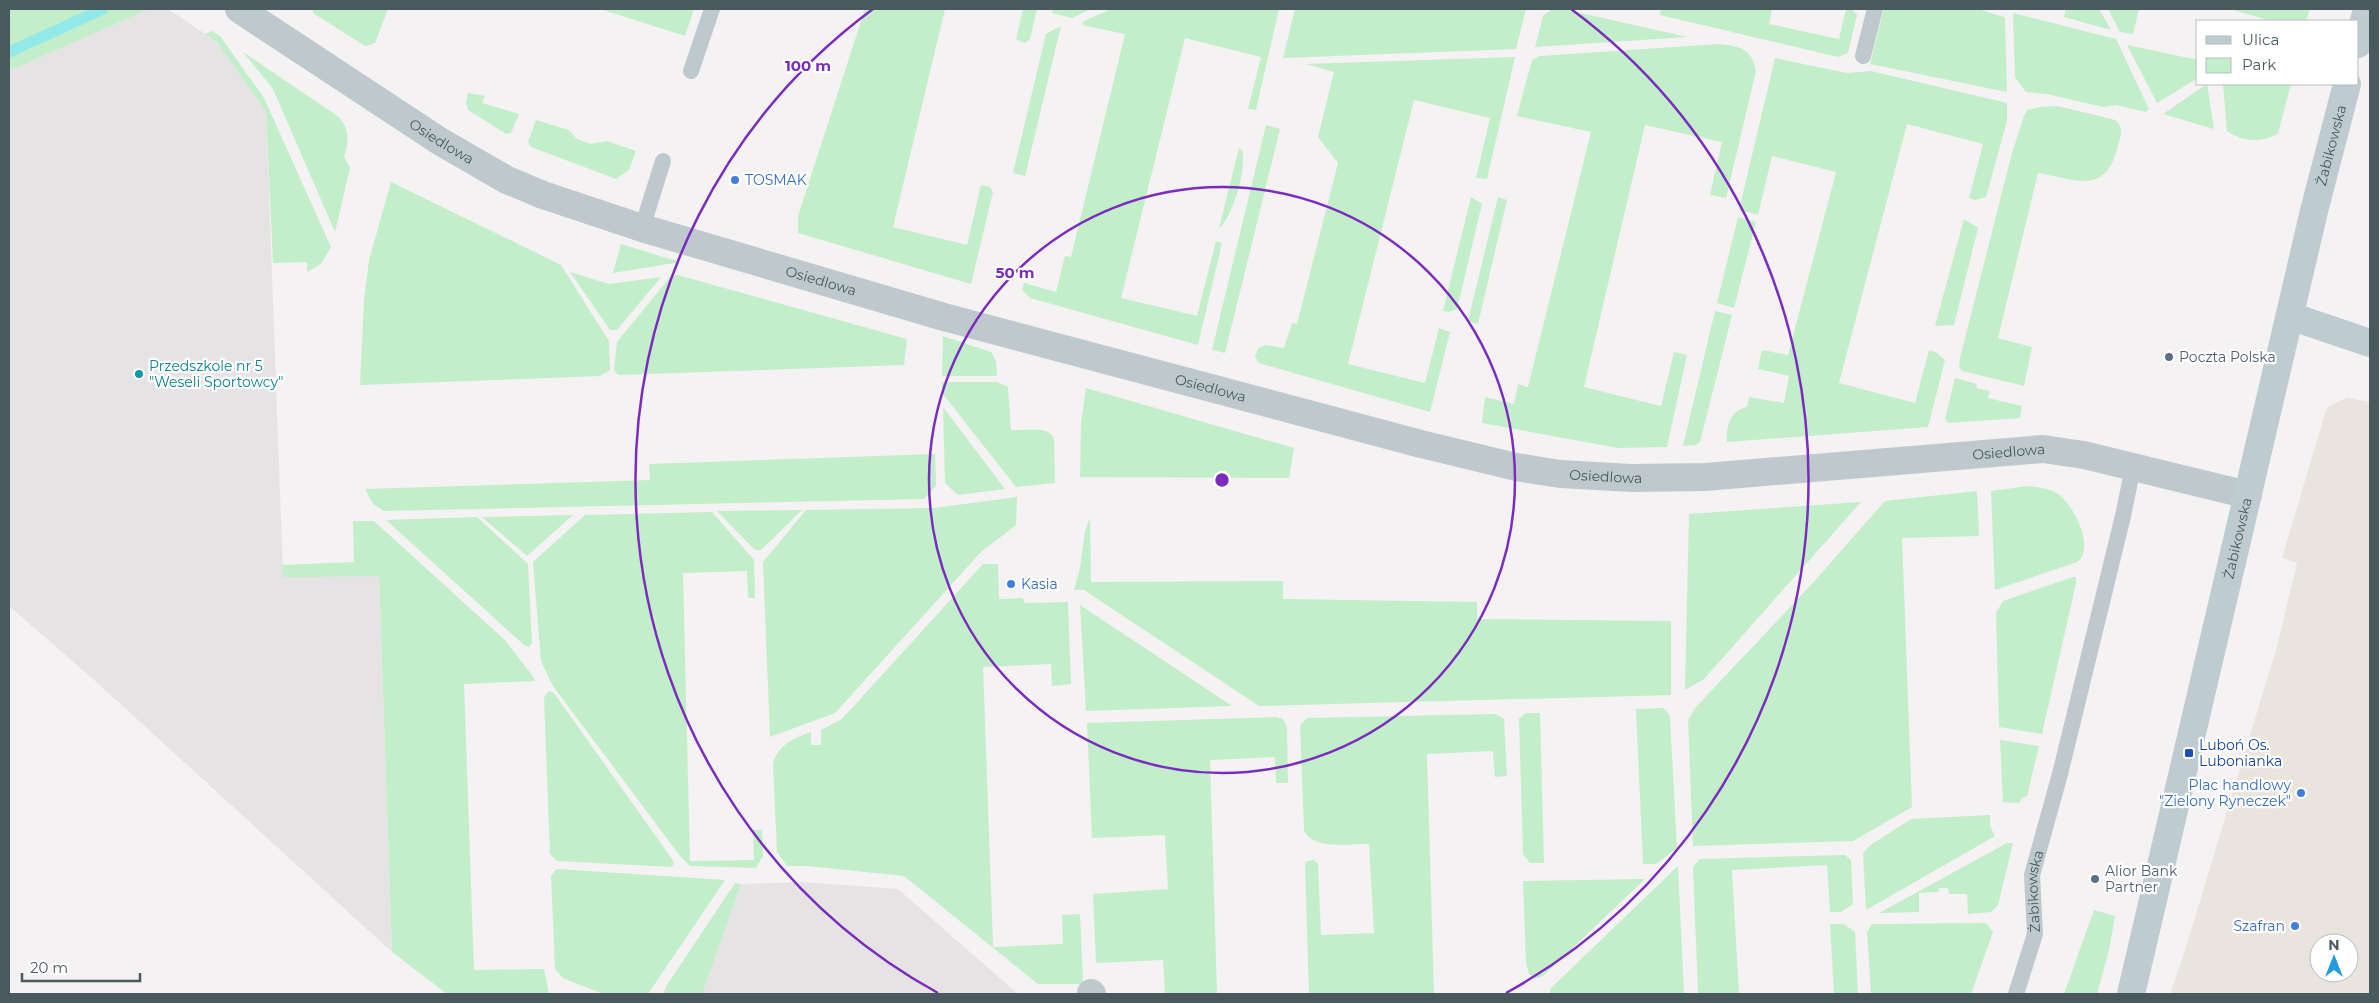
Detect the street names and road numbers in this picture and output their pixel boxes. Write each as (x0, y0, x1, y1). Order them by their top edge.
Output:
street label: Żabikowska (2312, 103, 2350, 188)
street label: Osiedlowa (406, 114, 477, 168)
street label: Osiedlowa (783, 262, 859, 300)
street label: Osiedlowa (1173, 370, 1248, 406)
street label: Osiedlowa (1972, 440, 2046, 464)
street label: Osiedlowa (1569, 466, 1642, 487)
street label: Żabikowska (2219, 496, 2256, 581)
street label: Żabikowska (2023, 848, 2047, 933)

